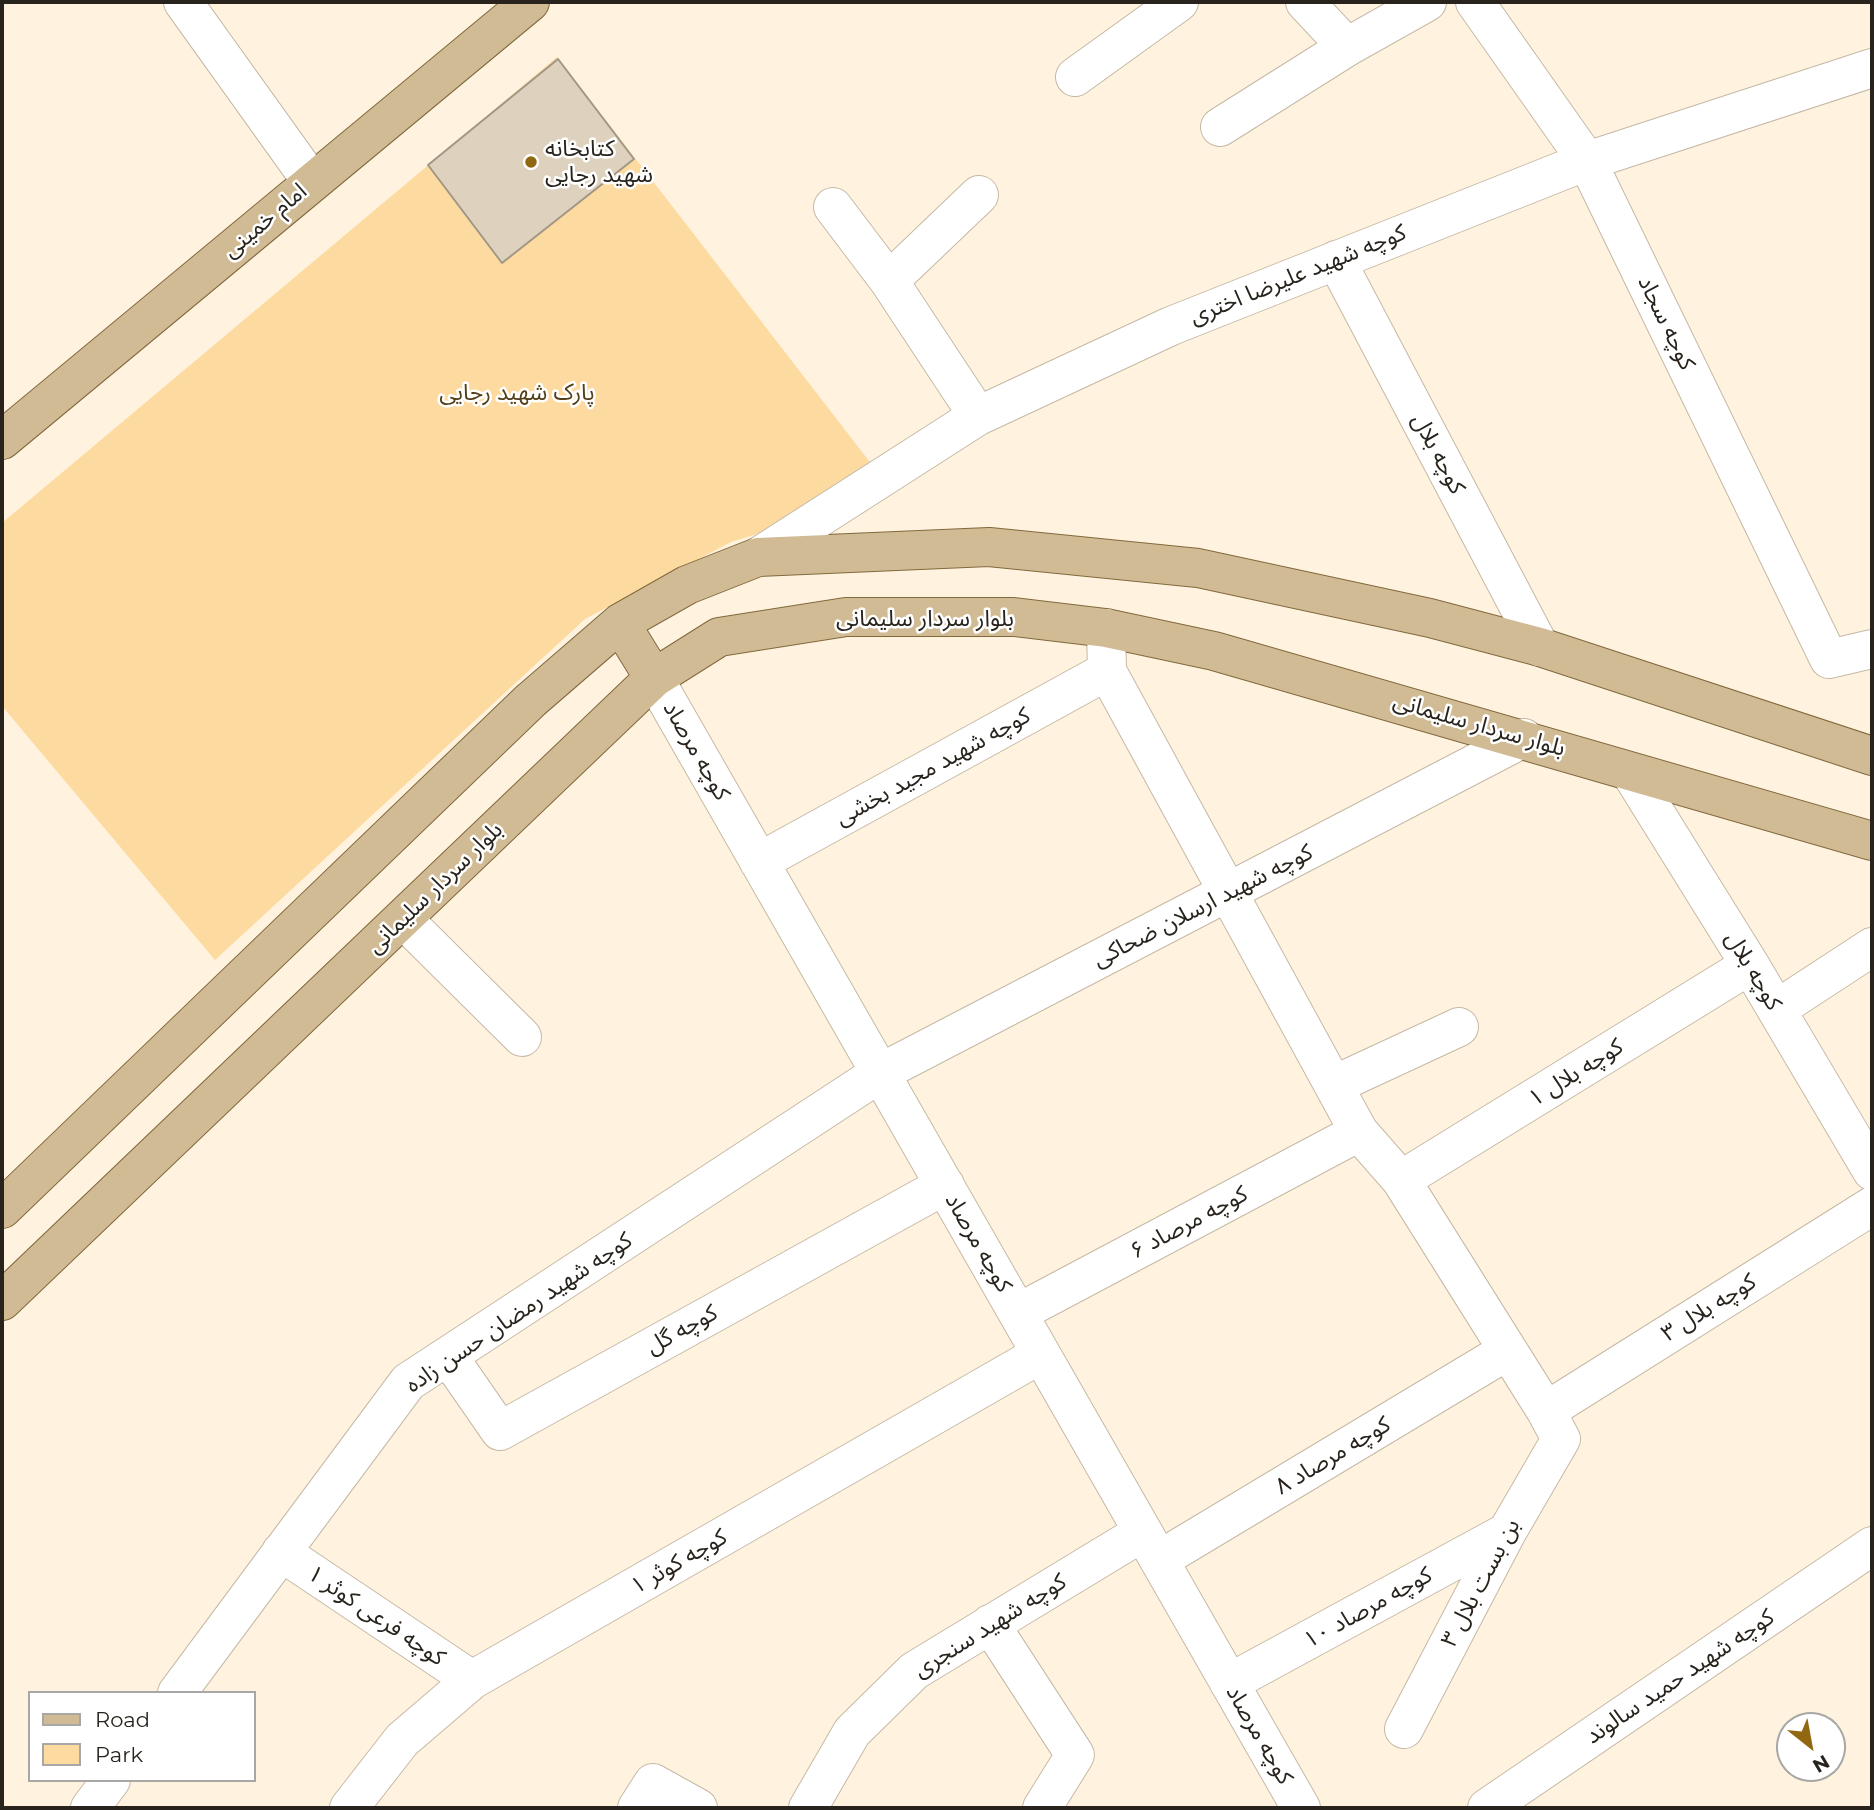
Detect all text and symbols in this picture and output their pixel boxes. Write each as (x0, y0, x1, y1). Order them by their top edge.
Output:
place label: کتابخانه شهید رجایی (545, 135, 653, 189)
marker: کتابخانه شهید رجایی (523, 154, 539, 170)
street label: امام خمینی (217, 178, 313, 264)
street label: کوچه شهید علیرضا اختری (1186, 219, 1410, 331)
street label: کوچه سجاد (1631, 271, 1701, 375)
park label: پارک شهید رجایی (439, 379, 595, 407)
street label: کوچه بلال (1405, 409, 1471, 499)
street label: بلوار سردار سلیمانی (836, 605, 1014, 633)
street label: بلوار سردار سلیمانی (1390, 687, 1568, 763)
street label: کوچه مرصاد (657, 696, 735, 806)
street label: کوچه شهید مجید بخشی (831, 702, 1035, 832)
street label: بلوار سردار سلیمانی (361, 816, 509, 960)
street label: کوچه شهید ارسلان ضحاکی (1089, 839, 1317, 973)
street label: کوچه بلال (1719, 927, 1787, 1015)
street label: کوچه بلال ۱ (1524, 1033, 1628, 1113)
street label: کوچه مرصاد ۶ (1125, 1180, 1253, 1266)
street label: کوچه مرصاد (939, 1188, 1017, 1298)
street label: کوچه شهید رمضان حسن زاده (401, 1227, 637, 1399)
street label: کوچه بلال ۳ (1657, 1268, 1761, 1348)
street label: کوچه گل (641, 1299, 723, 1361)
street label: کوچه مرصاد ۸ (1271, 1411, 1395, 1501)
street label: بن بست بلال ۳ (1436, 1514, 1526, 1652)
street label: کوچه کوثر ۱ (626, 1523, 732, 1601)
street label: کوچه فرعی کوثر ۱ (302, 1560, 450, 1672)
street label: کوچه مرصاد ۱۰ (1299, 1561, 1437, 1655)
street label: کوچه شهید سنجری (909, 1568, 1071, 1684)
street label: کوچه شهید حمید سالوند (1581, 1604, 1779, 1750)
street label: کوچه مرصاد (1220, 1680, 1298, 1790)
legend (28, 1691, 256, 1782)
text: Road (95, 1707, 150, 1732)
north arrow (1776, 1712, 1846, 1782)
text: Park (95, 1742, 143, 1767)
text: N (1809, 1750, 1834, 1778)

